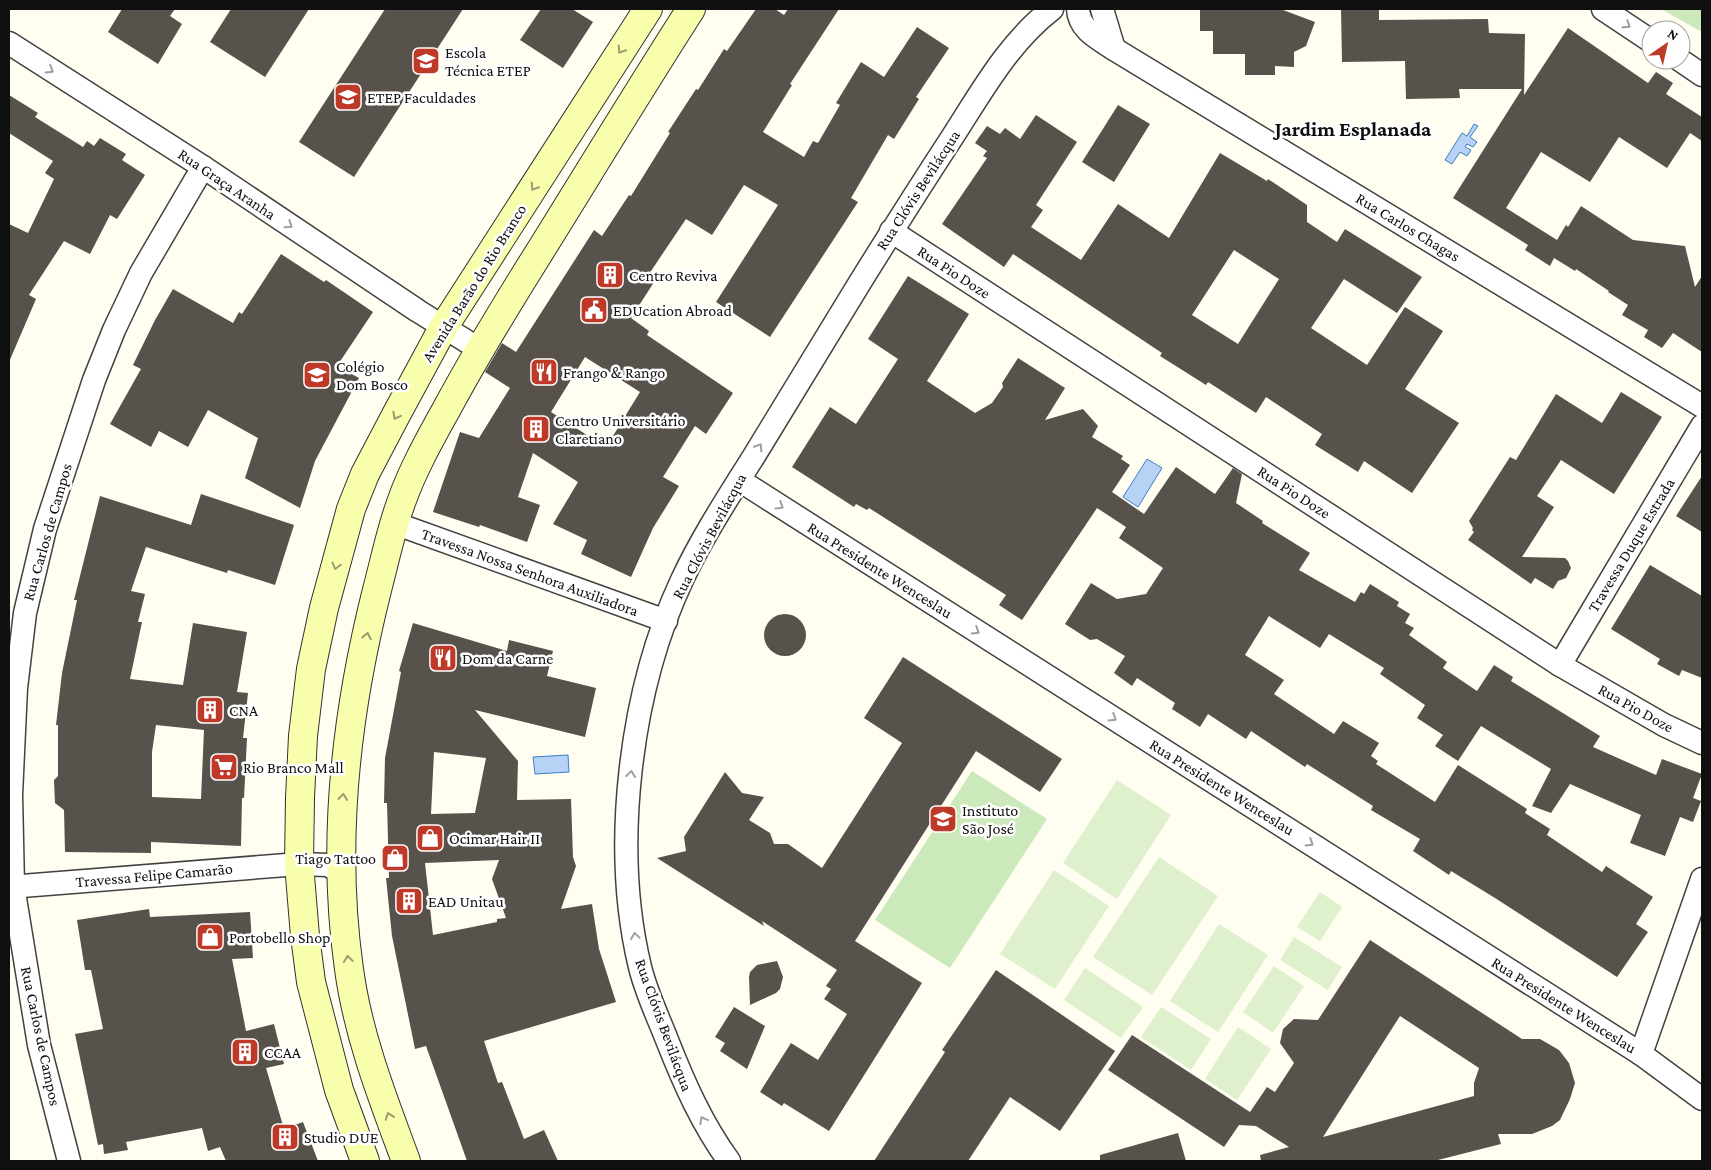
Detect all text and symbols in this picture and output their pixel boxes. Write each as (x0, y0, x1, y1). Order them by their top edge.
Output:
one-way arrow (1622, 19, 1631, 29)
north arrow (1641, 20, 1691, 70)
text: N (1665, 25, 1682, 44)
place label: Escola Técnica ETEP (445, 44, 531, 79)
one-way arrow (618, 44, 628, 53)
school or university icon: Escola Técnica ETEP (411, 46, 441, 76)
one-way arrow (45, 63, 54, 73)
school or university icon: ETEP Faculdades (333, 82, 363, 112)
place label: ETEP Faculdades (367, 89, 476, 106)
district label: Jardim Esplanada (1273, 117, 1432, 141)
street label: Rua Clóvis Bevilácqua (873, 126, 964, 254)
street label: Rua Graça Aranha (174, 145, 279, 224)
one-way arrow (530, 181, 540, 190)
street label: Rua Carlos Chagas (1352, 189, 1463, 266)
street label: Avenida Barão do Rio Branco (418, 201, 530, 365)
one-way arrow (283, 219, 293, 228)
street label: Rua Pio Doze (915, 242, 993, 302)
building icon: Centro Reviva (595, 260, 625, 290)
place label: Centro Reviva (629, 267, 718, 284)
public building icon: EDUcation Abroad (579, 295, 609, 325)
place label: EDUcation Abroad (613, 302, 733, 319)
restaurant icon: Frango & Rango (529, 357, 559, 387)
place label: Colégio Dom Bosco (336, 358, 408, 393)
school or university icon: Colégio Dom Bosco (302, 360, 332, 390)
place label: Frango & Rango (563, 364, 665, 382)
one-way arrow (392, 410, 402, 419)
place label: Centro Universitário Claretiano (555, 412, 686, 447)
building icon: Centro Universitário Claretiano (521, 414, 551, 444)
one-way arrow (753, 444, 762, 453)
street label: Rua Carlos de Campos (19, 461, 76, 603)
street label: Rua Pio Doze (1255, 462, 1333, 522)
street label: Rua Clóvis Bevilácqua (669, 470, 750, 602)
street label: Travessa Duque Estrada (1584, 474, 1679, 616)
one-way arrow (774, 500, 784, 509)
street label: Rua Presidente Wenceslau (805, 518, 956, 622)
street label: Travessa Nossa Senhora Auxiliadora (419, 525, 641, 619)
one-way arrow (331, 561, 341, 569)
one-way arrow (971, 625, 980, 634)
one-way arrow (361, 632, 371, 641)
restaurant icon: Dom da Carne (428, 643, 458, 673)
place label: Dom da Carne (462, 650, 553, 667)
street label: Rua Pio Doze (1596, 680, 1676, 736)
building icon: CNA (195, 695, 225, 725)
place label: CNA (229, 702, 259, 719)
one-way arrow (1108, 712, 1117, 721)
street label: Rua Presidente Wenceslau (1147, 735, 1298, 839)
supermarket icon: Rio Branco Mall (209, 752, 239, 782)
place label: Rio Branco Mall (243, 759, 344, 776)
one-way arrow (625, 770, 636, 778)
one-way arrow (337, 792, 348, 800)
place label: Instituto São José (962, 802, 1018, 838)
school or university icon: Instituto São José (928, 804, 958, 834)
shop icon: Ocimar Hair II (415, 823, 445, 853)
place label: Ocimar Hair II (449, 830, 540, 847)
one-way arrow (1304, 837, 1313, 846)
shop icon: Tiago Tattoo (380, 843, 410, 873)
place label: Tiago Tattoo (295, 850, 376, 868)
street label: Travessa Felipe Camarão (75, 860, 233, 891)
building icon: EAD Unitau (394, 886, 424, 916)
place label: EAD Unitau (428, 893, 504, 910)
shop icon: Portobello Shop (195, 922, 225, 952)
place label: Portobello Shop (229, 929, 330, 947)
one-way arrow (630, 932, 641, 940)
street label: Rua Presidente Wenceslau (1489, 953, 1640, 1057)
one-way arrow (343, 955, 354, 963)
street label: Rua Clóvis Bevilácqua (631, 957, 696, 1094)
street label: Rua Carlos de Campos (17, 965, 64, 1107)
building icon: CCAA (230, 1037, 260, 1067)
place label: CCAA (264, 1044, 302, 1061)
one-way arrow (385, 1112, 395, 1120)
one-way arrow (699, 1117, 709, 1126)
building icon: Studio DUE (270, 1122, 300, 1152)
place label: Studio DUE (304, 1129, 379, 1146)

